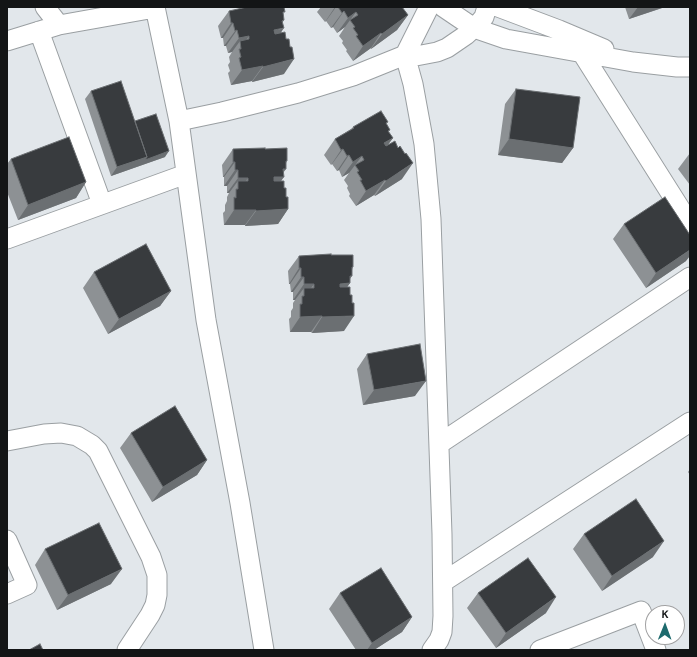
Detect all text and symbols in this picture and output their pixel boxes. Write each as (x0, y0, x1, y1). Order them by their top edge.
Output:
north arrow (645, 605, 685, 645)
text: K (661, 607, 669, 621)

